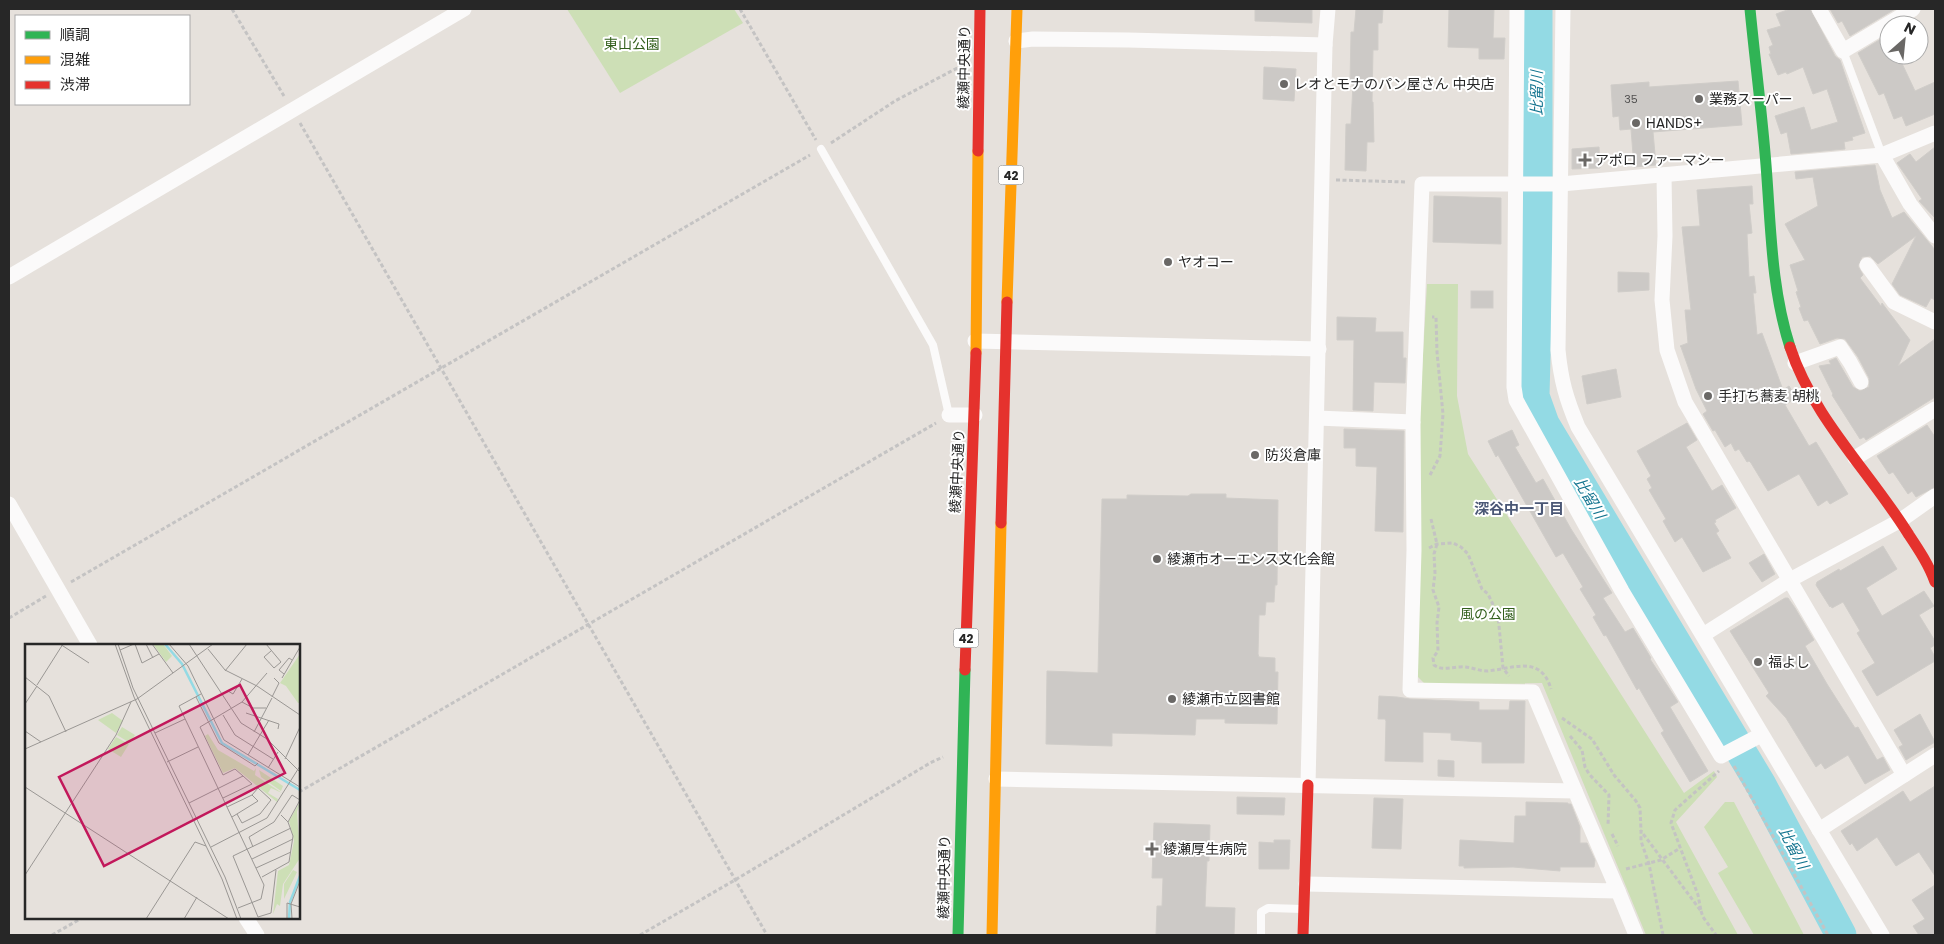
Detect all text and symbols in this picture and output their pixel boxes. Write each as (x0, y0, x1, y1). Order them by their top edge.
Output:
legend (15, 15, 190, 105)
north arrow (1879, 15, 1929, 65)
text: N (1901, 17, 1919, 40)
text: 順調 (60, 24, 90, 45)
street label: 綾瀬中央通り (953, 25, 975, 109)
park label: 東山公園 (604, 34, 660, 54)
text: 混雑 (60, 49, 90, 70)
water label: 比留川 (1526, 69, 1547, 116)
text: 渋滞 (60, 74, 90, 95)
place label: レオとモナのパン屋さん 中央店 (1294, 74, 1494, 94)
marker: レオとモナのパン屋さん 中央店 (1278, 78, 1290, 90)
place label: 業務スーパー (1709, 89, 1793, 109)
house number: 35 (1624, 91, 1638, 107)
marker: 業務スーパー (1693, 93, 1705, 105)
place label: HANDS+ (1646, 113, 1703, 133)
marker: HANDS+ (1630, 117, 1642, 129)
place label: アポロ ファーマシー (1595, 150, 1725, 170)
marker: アポロ ファーマシー (1579, 154, 1591, 166)
road number: 42 (998, 166, 1024, 184)
place label: ヤオコー (1178, 252, 1234, 272)
marker: ヤオコー (1162, 256, 1174, 268)
place label: 手打ち蕎麦 胡桃 (1718, 386, 1820, 406)
marker: 手打ち蕎麦 胡桃 (1702, 390, 1714, 402)
street label: 綾瀬中央通り (945, 429, 969, 513)
place label: 防災倉庫 (1265, 445, 1321, 465)
marker: 防災倉庫 (1249, 449, 1261, 461)
water label: 比留川 (1569, 473, 1612, 524)
district label: 深谷中一丁目 (1474, 498, 1564, 519)
place label: 綾瀬市オーエンス文化会館 (1167, 549, 1335, 569)
marker: 綾瀬市オーエンス文化会館 (1151, 553, 1163, 565)
park label: 風の公園 (1460, 604, 1516, 624)
road number: 42 (954, 628, 978, 648)
inset map (25, 644, 300, 919)
place label: 福よし (1768, 652, 1810, 672)
marker: 福よし (1752, 656, 1764, 668)
place label: 綾瀬市立図書館 (1182, 689, 1280, 709)
marker: 綾瀬市立図書館 (1166, 693, 1178, 705)
water label: 比留川 (1774, 823, 1815, 875)
street label: 綾瀬中央通り (933, 835, 955, 919)
place label: 綾瀬厚生病院 (1163, 839, 1247, 859)
marker: 綾瀬厚生病院 (1145, 842, 1159, 856)

